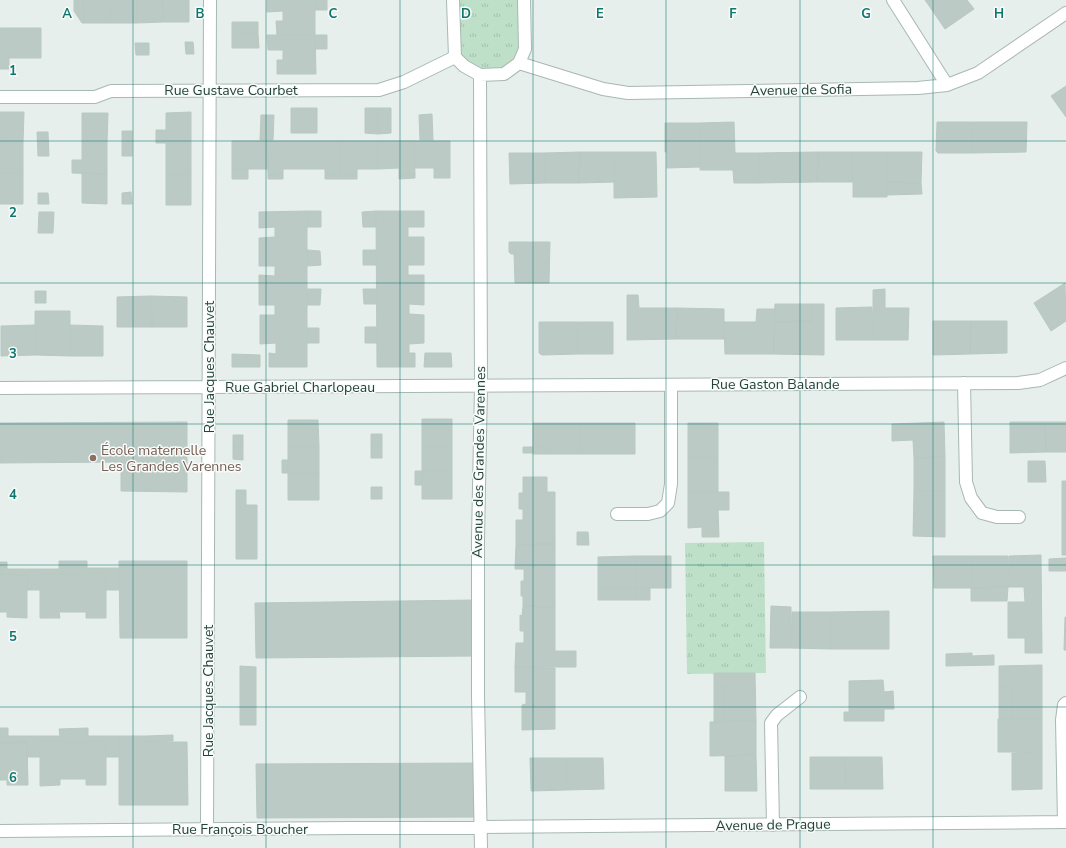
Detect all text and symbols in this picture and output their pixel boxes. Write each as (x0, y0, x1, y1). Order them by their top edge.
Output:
text: A (62, 5, 72, 23)
text: B (196, 5, 205, 23)
text: C (329, 5, 338, 23)
text: D (461, 5, 471, 23)
text: E (596, 5, 604, 23)
text: F (729, 5, 737, 23)
text: G (861, 5, 871, 23)
text: H (994, 5, 1004, 23)
text: 1 (9, 62, 17, 80)
street label: Avenue de Sofia (750, 80, 852, 100)
street label: Rue Gustave Courbet (164, 81, 298, 100)
text: 2 (9, 204, 17, 222)
street label: Rue Jacques Chauvet (200, 301, 219, 433)
text: 3 (9, 345, 17, 363)
street label: Avenue des Grandes Varennes (468, 365, 490, 558)
street label: Rue Gaston Balande (711, 375, 839, 394)
street label: Rue Gabriel Charlopeau (225, 378, 375, 397)
place label: École maternelle Les Grandes Varennes (101, 441, 242, 476)
marker: École maternelle Les Grandes Varennes (88, 453, 98, 463)
text: 4 (9, 486, 17, 504)
street label: Rue Jacques Chauvet (199, 625, 218, 757)
text: 5 (9, 628, 17, 646)
text: 6 (9, 769, 17, 787)
street label: Avenue de Prague (715, 814, 831, 836)
street label: Rue François Boucher (172, 820, 308, 839)

